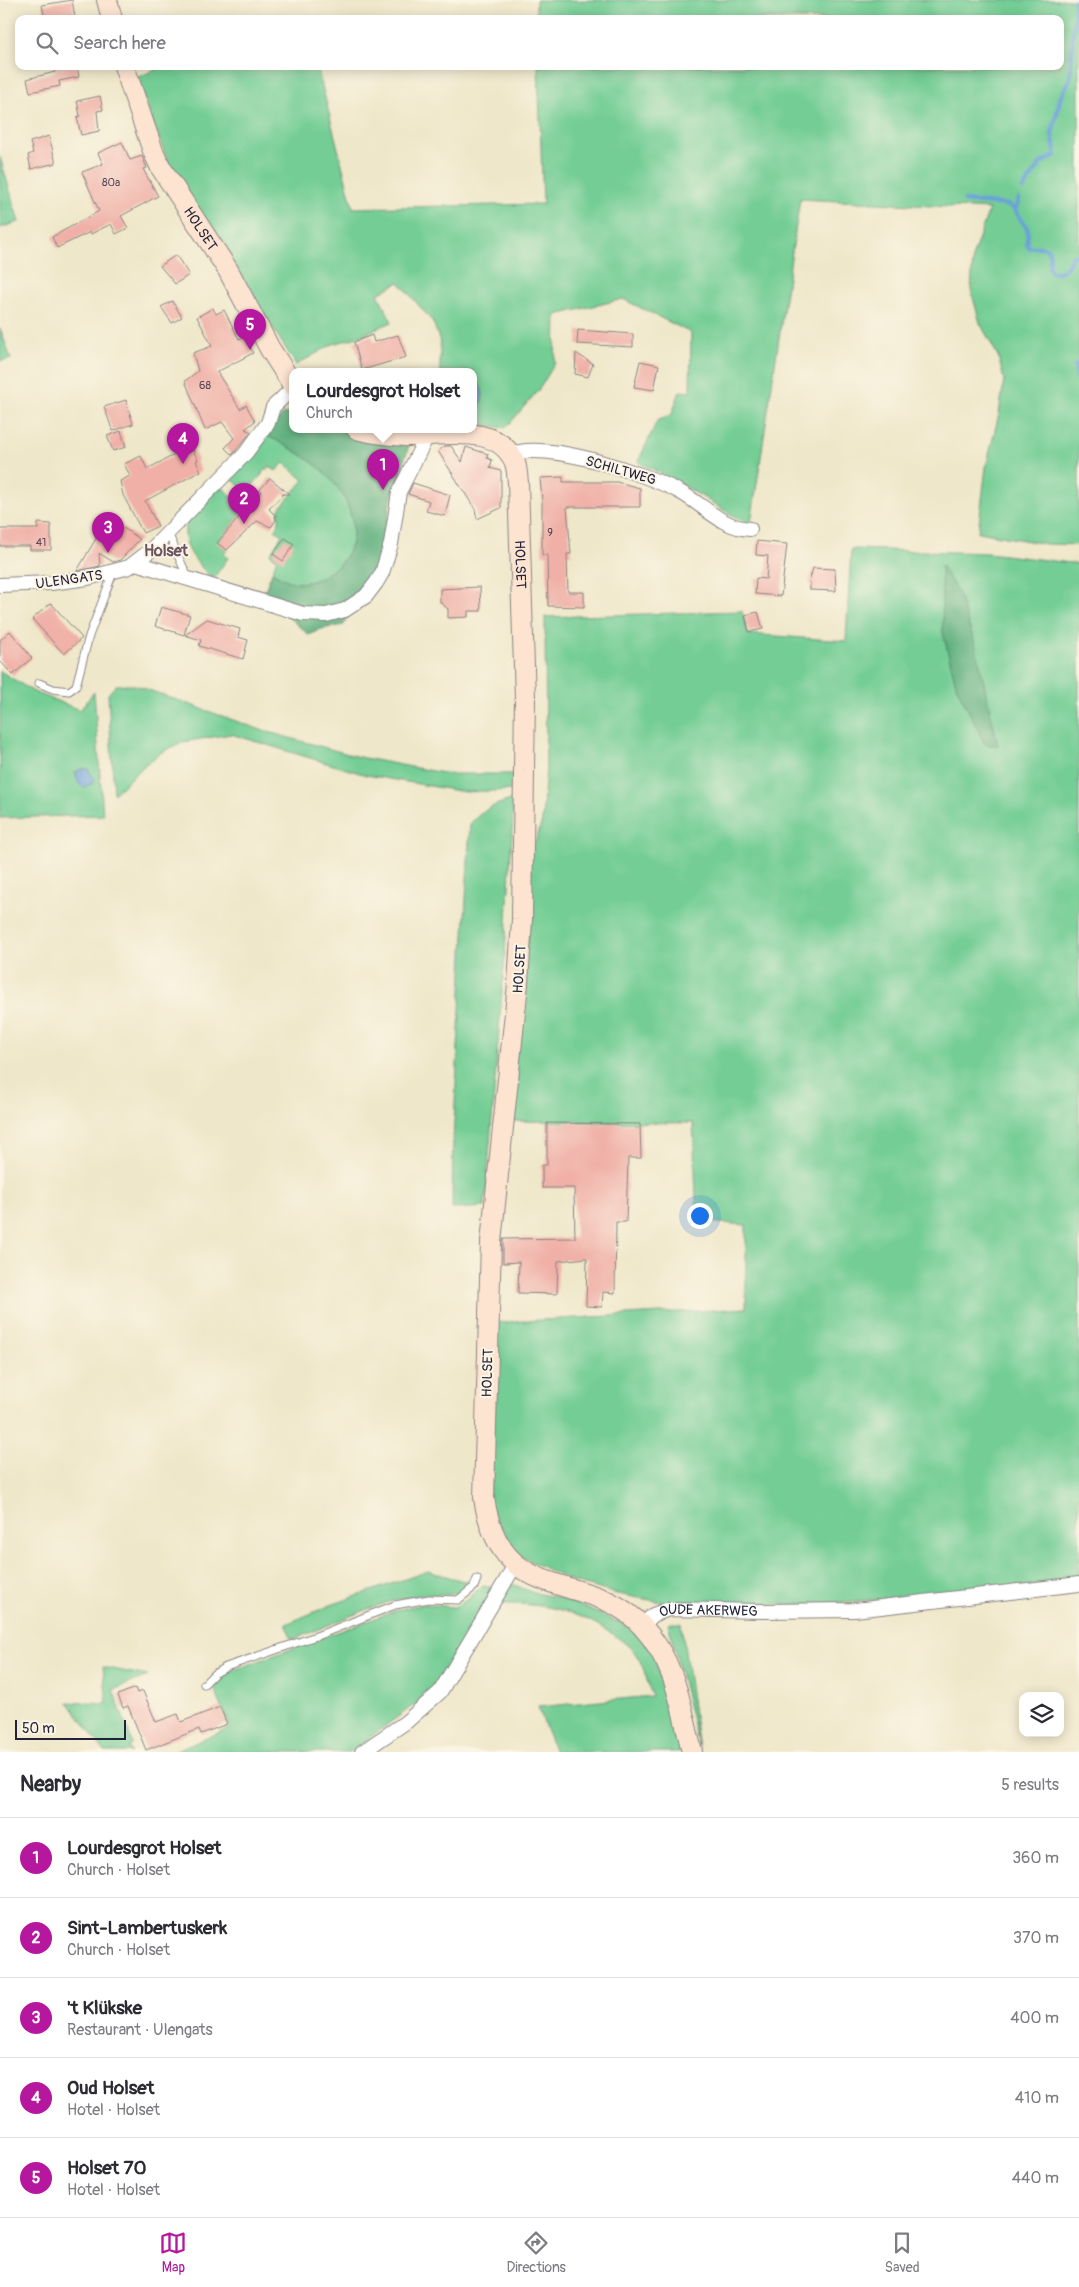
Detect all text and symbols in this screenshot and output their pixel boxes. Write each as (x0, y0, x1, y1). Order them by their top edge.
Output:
search box (15, 15, 1064, 70)
icon: search (33, 29, 61, 57)
text: Search here (73, 31, 166, 55)
house number: 80a (102, 176, 120, 189)
street label: HOLSET (180, 204, 221, 254)
pin: 5 (234, 309, 266, 350)
popup (289, 368, 477, 433)
house number: 68 (199, 379, 211, 392)
text: Lourdesgrot Holset (306, 379, 460, 403)
text: Church (306, 403, 353, 423)
pin: 4 (167, 423, 199, 464)
pin: 1 (367, 449, 399, 490)
street label: SCHILTWEG (584, 452, 658, 489)
pin: 2 (228, 483, 260, 524)
pin: 3 (92, 512, 124, 553)
house number: 9 (547, 526, 553, 539)
house number: 41 (36, 536, 46, 549)
street label: HOLSET (511, 540, 529, 589)
district label: Holset (144, 541, 189, 561)
street label: ULENGATS (35, 566, 104, 593)
street label: HOLSET (509, 944, 530, 994)
your location (687, 1203, 713, 1229)
street label: HOLSET (478, 1348, 497, 1398)
street label: OUDE AKERWEG (657, 1601, 758, 1621)
map controls (1019, 1692, 1064, 1737)
button: layers (1019, 1692, 1064, 1737)
scale bar (15, 1717, 126, 1740)
text: 50 m (22, 1720, 55, 1737)
text: Nearby (20, 1771, 81, 1798)
text: 5 results (1001, 1775, 1059, 1795)
text: Lourdesgrot Holset (67, 1836, 221, 1860)
text: 1 (33, 1848, 39, 1868)
text: 360 m (1012, 1848, 1059, 1868)
text: Church · Holset (67, 1860, 170, 1880)
text: Sint-Lambertuskerk (67, 1916, 227, 1940)
text: 2 (32, 1928, 40, 1948)
text: 370 m (1013, 1928, 1059, 1948)
text: Church · Holset (67, 1940, 170, 1960)
text: 't Klükske (67, 1996, 142, 2020)
text: 3 (32, 2008, 40, 2028)
text: 400 m (1010, 2008, 1059, 2028)
text: Restaurant · Ulengats (67, 2020, 213, 2040)
text: Oud Holset (67, 2076, 154, 2100)
text: 4 (31, 2088, 41, 2108)
text: 410 m (1015, 2088, 1059, 2108)
text: Hotel · Holset (67, 2100, 160, 2120)
text: Holset 70 (67, 2156, 146, 2180)
text: 5 (32, 2168, 40, 2188)
text: 440 m (1012, 2168, 1059, 2188)
text: Hotel · Holset (67, 2180, 160, 2200)
tab: Map (159, 2229, 187, 2276)
tab: Directions (506, 2229, 566, 2276)
tab: Saved (885, 2229, 920, 2276)

